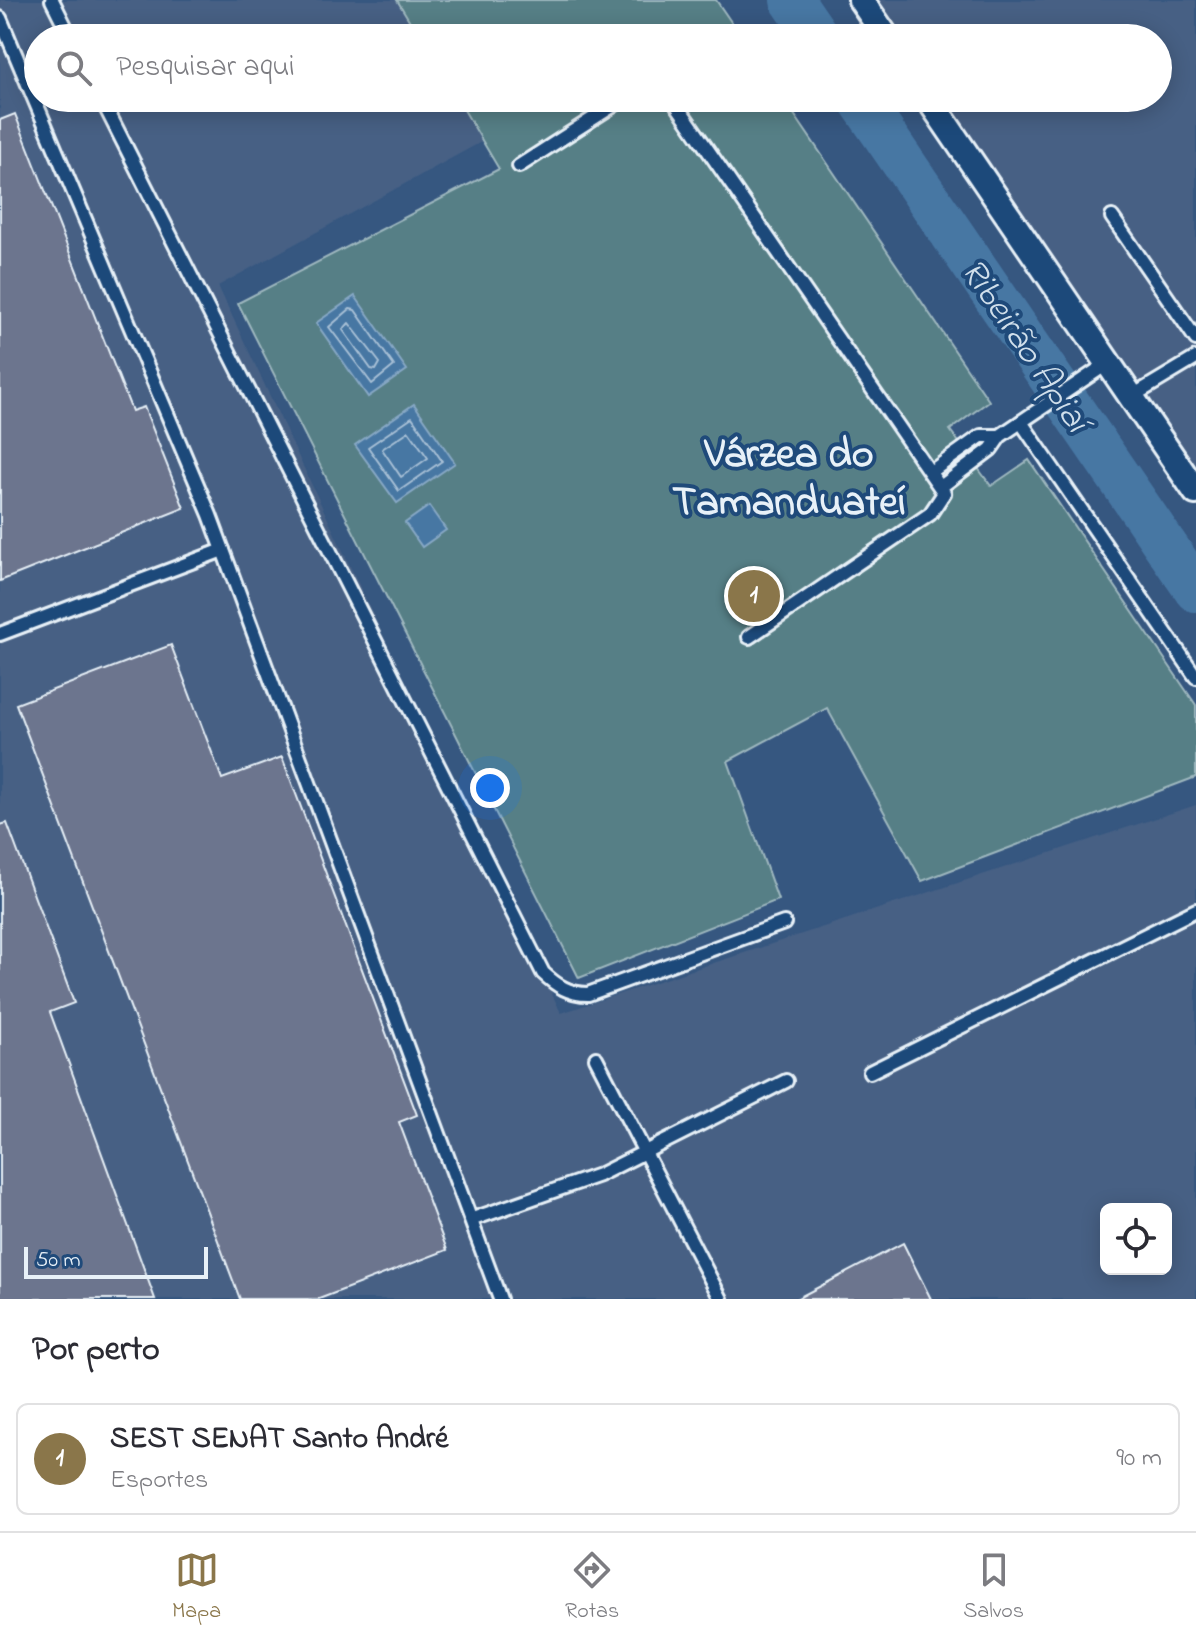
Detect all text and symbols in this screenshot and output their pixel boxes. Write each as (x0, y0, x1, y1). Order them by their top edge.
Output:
search box (24, 24, 1172, 112)
icon: search (52, 46, 96, 90)
text: Pesquisar aqui (116, 46, 295, 90)
water label: Ribeirão Apiaí (946, 249, 1104, 449)
district label: Várzea do Tamanduateí (672, 425, 906, 534)
pin: 1 (728, 566, 780, 626)
your location (470, 768, 510, 808)
map controls (1100, 1203, 1172, 1275)
button: locate (1100, 1203, 1172, 1275)
scale bar (24, 1243, 208, 1279)
text: 50 m (36, 1245, 81, 1277)
text: Por perto (32, 1326, 160, 1376)
text: SEST SENAT Santo André (110, 1418, 449, 1462)
text: 1 (56, 1440, 64, 1478)
text: 90 m (1116, 1440, 1162, 1478)
text: Esportes (110, 1462, 208, 1500)
tab: Mapa (172, 1548, 221, 1628)
tab: Rotas (565, 1548, 619, 1628)
tab: Salvos (963, 1548, 1024, 1628)

